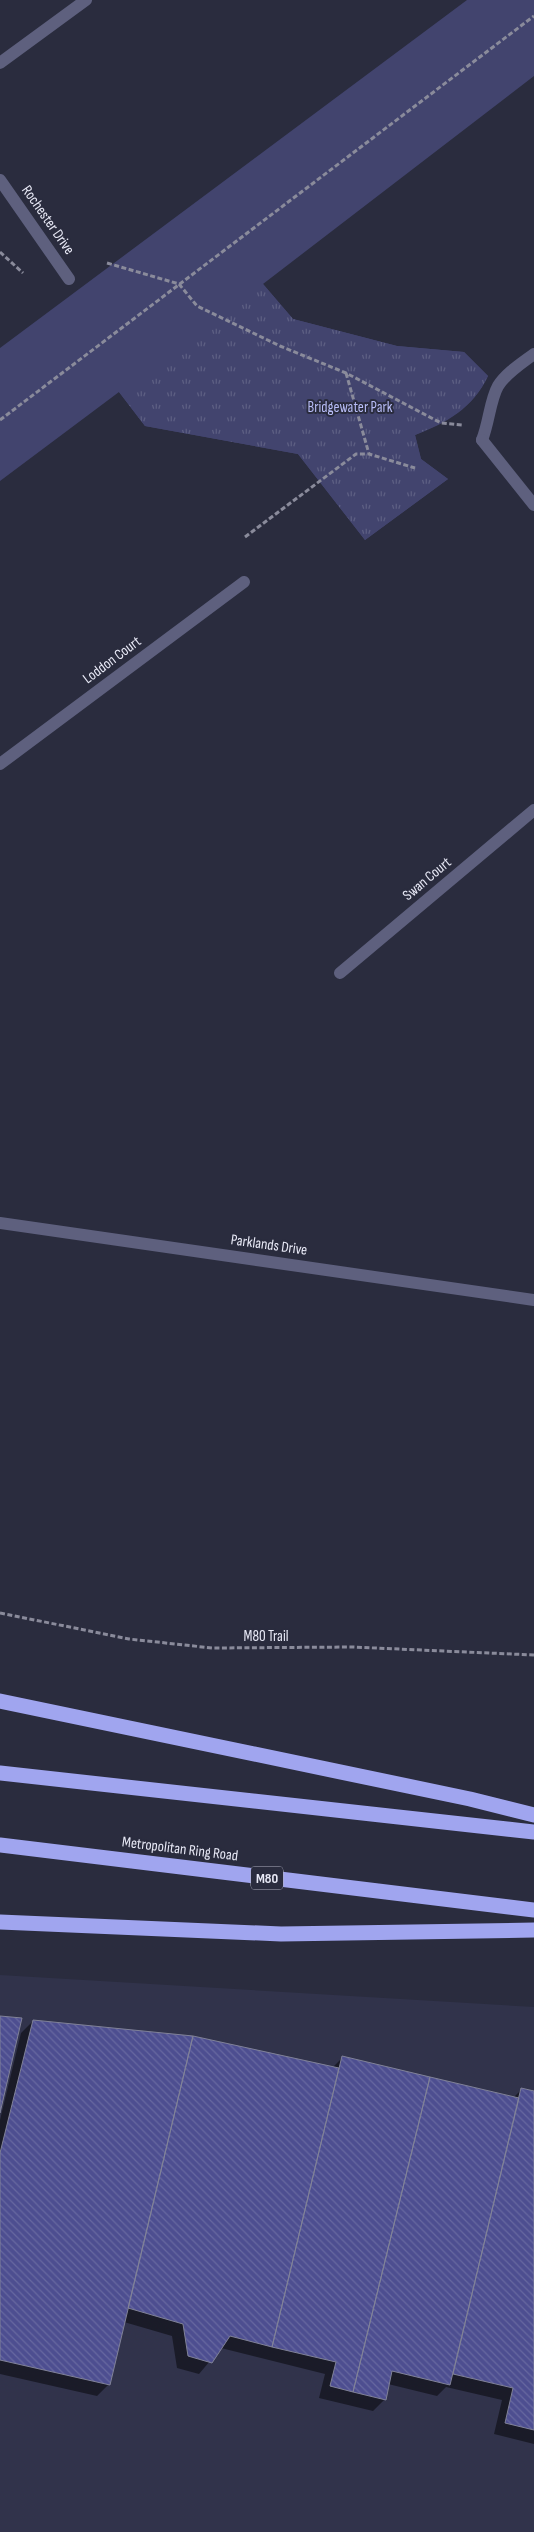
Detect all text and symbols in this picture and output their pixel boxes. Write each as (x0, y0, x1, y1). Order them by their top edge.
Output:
street label: Rochester Drive (17, 182, 79, 258)
park label: Bridgewater Park (307, 398, 393, 417)
street label: Loddon Court (79, 632, 145, 688)
street label: Swan Court (399, 853, 456, 905)
street label: Parklands Drive (229, 1230, 309, 1260)
street label: M80 Trail (244, 1627, 288, 1646)
street label: Metropolitan Ring Road (121, 1832, 239, 1866)
road number: M80 (251, 1866, 283, 1890)

